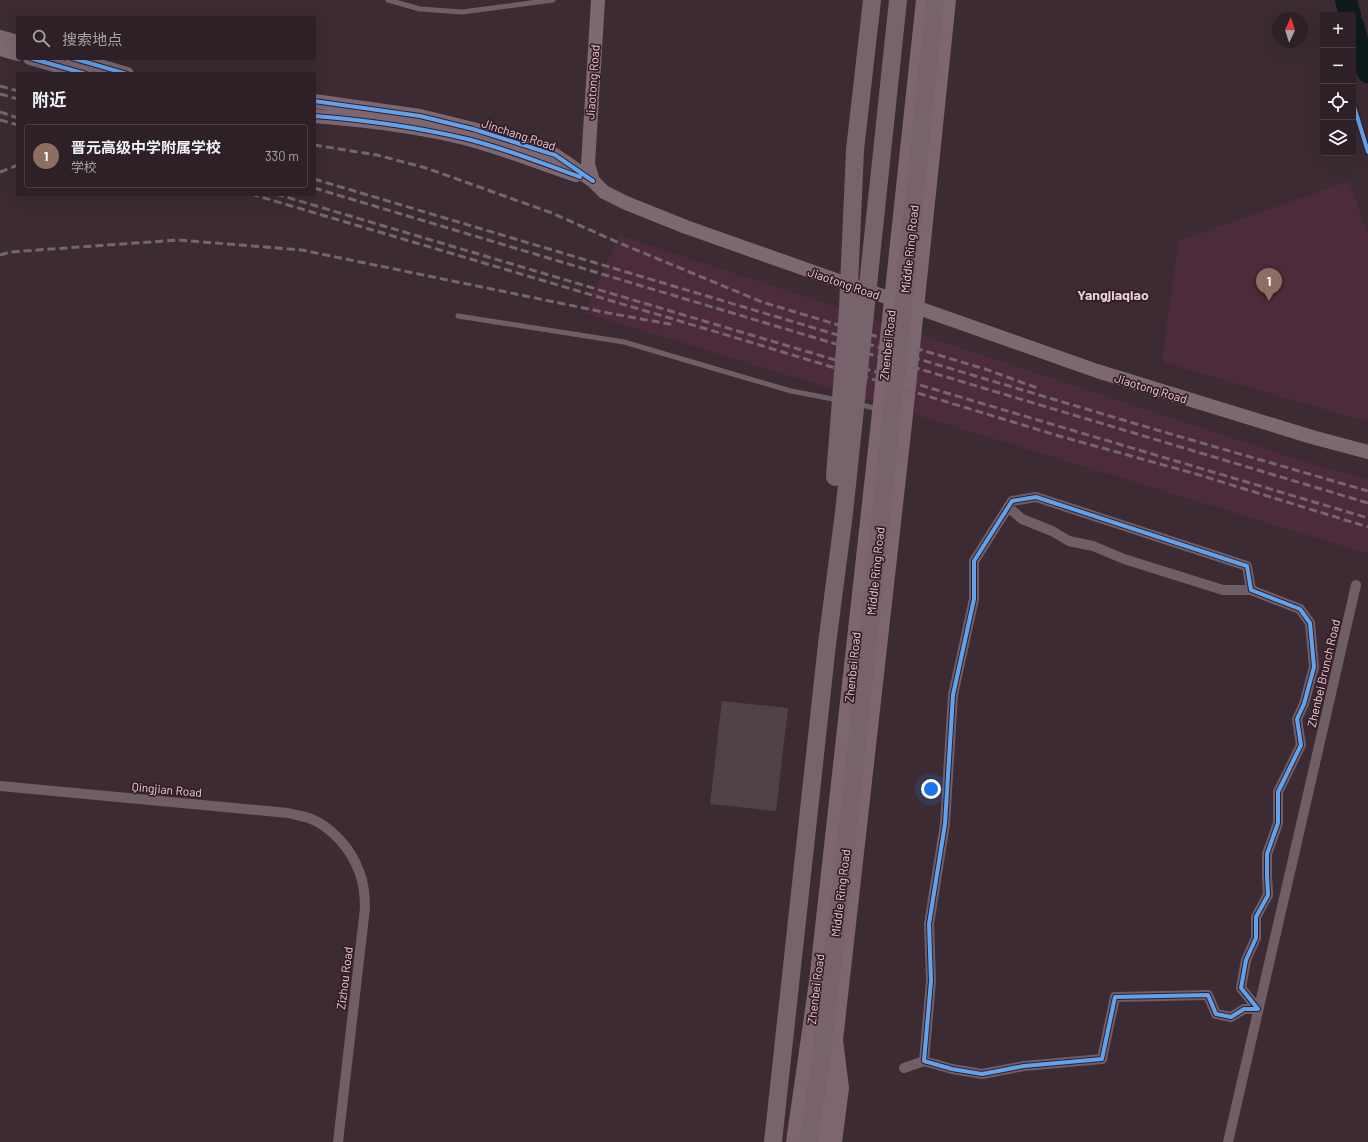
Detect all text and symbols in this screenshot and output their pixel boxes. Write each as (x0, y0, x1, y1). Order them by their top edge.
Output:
north arrow (1272, 12, 1308, 48)
map controls (1320, 12, 1356, 156)
button: + (1320, 12, 1356, 48)
search box (16, 16, 316, 60)
icon: search (30, 27, 52, 49)
text: 搜索地点 (62, 30, 122, 48)
street label: Jiaotong Road (582, 44, 602, 120)
button: − (1320, 48, 1356, 84)
button: locate (1320, 84, 1356, 120)
text: 附近 (32, 89, 66, 109)
street label: Jinchang Road (480, 115, 558, 153)
button: layers (1320, 120, 1356, 156)
text: 晋元高级中学附属学校 (71, 138, 221, 156)
text: 1 (44, 148, 48, 164)
text: 330 m (265, 148, 299, 164)
text: 学校 (71, 159, 97, 175)
street label: Middle Ring Road (897, 204, 921, 294)
street label: Jiaotong Road (806, 264, 882, 302)
pin: 1 (1256, 268, 1282, 301)
district label: Yangjiaqiao (1077, 286, 1149, 303)
street label: Zhenbei Road (876, 309, 898, 381)
street label: Jiaotong Road (1113, 370, 1189, 406)
street label: Middle Ring Road (863, 526, 887, 616)
street label: Zhenbei Brunch Road (1304, 618, 1342, 728)
street label: Zhenbei Road (841, 631, 863, 703)
street label: Qingjian Road (131, 779, 203, 799)
your location (921, 779, 941, 799)
street label: Middle Ring Road (828, 848, 852, 938)
street label: Zizhou Road (333, 946, 355, 1010)
street label: Zhenbei Road (804, 953, 826, 1025)

